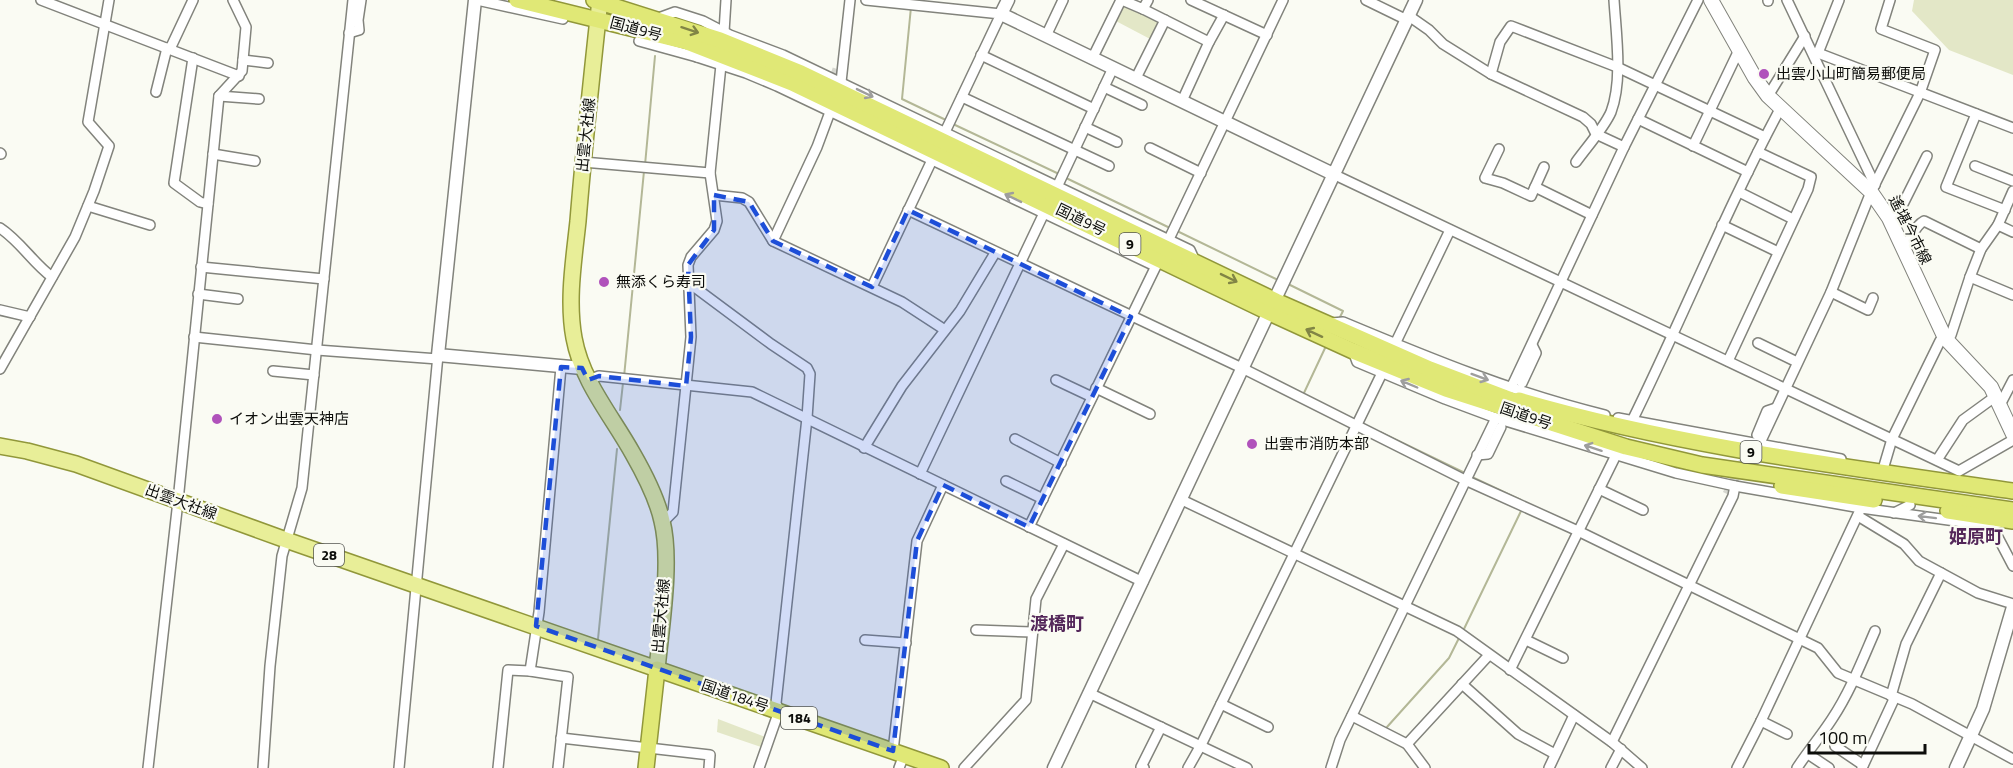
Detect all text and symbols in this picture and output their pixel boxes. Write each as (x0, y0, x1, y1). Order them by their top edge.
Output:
street label: 国道9号 (607, 10, 665, 47)
one-way arrow (680, 25, 699, 36)
place label: 出雲小山町簡易郵便局 (1776, 62, 1926, 85)
marker: 出雲小山町簡易郵便局 (1757, 67, 1771, 81)
one-way arrow (855, 88, 873, 100)
street label: 出雲大社線 (570, 96, 601, 173)
one-way arrow (1004, 191, 1022, 203)
street label: 遙堪今市線 (1883, 191, 1938, 268)
street label: 国道9号 (1052, 198, 1110, 242)
road number: 9 (1120, 233, 1140, 255)
place label: 無添くら寿司 (616, 270, 706, 293)
one-way arrow (1220, 272, 1238, 284)
marker: 無添くら寿司 (597, 275, 611, 289)
one-way arrow (1305, 327, 1323, 338)
one-way arrow (1470, 372, 1489, 383)
one-way arrow (1400, 378, 1418, 389)
street label: 国道9号 (1497, 396, 1555, 435)
place label: イオン出雲天神店 (229, 407, 349, 430)
marker: イオン出雲天神店 (210, 412, 224, 426)
place label: 出雲市消防本部 (1264, 432, 1369, 455)
marker: 出雲市消防本部 (1245, 437, 1259, 451)
road number: 9 (1740, 441, 1762, 463)
one-way arrow (1584, 442, 1603, 453)
street label: 出雲大社線 (142, 478, 220, 525)
one-way arrow (1918, 512, 1937, 523)
district label: 姫原町 (1949, 523, 2003, 550)
road number: 28 (314, 544, 344, 566)
street label: 出雲大社線 (646, 578, 675, 654)
district label: 渡橋町 (1030, 610, 1084, 637)
street label: 国道184号 (698, 673, 772, 718)
road number: 184 (781, 707, 817, 729)
scale bar (1809, 717, 1924, 755)
text: 100 m (1818, 724, 1867, 751)

